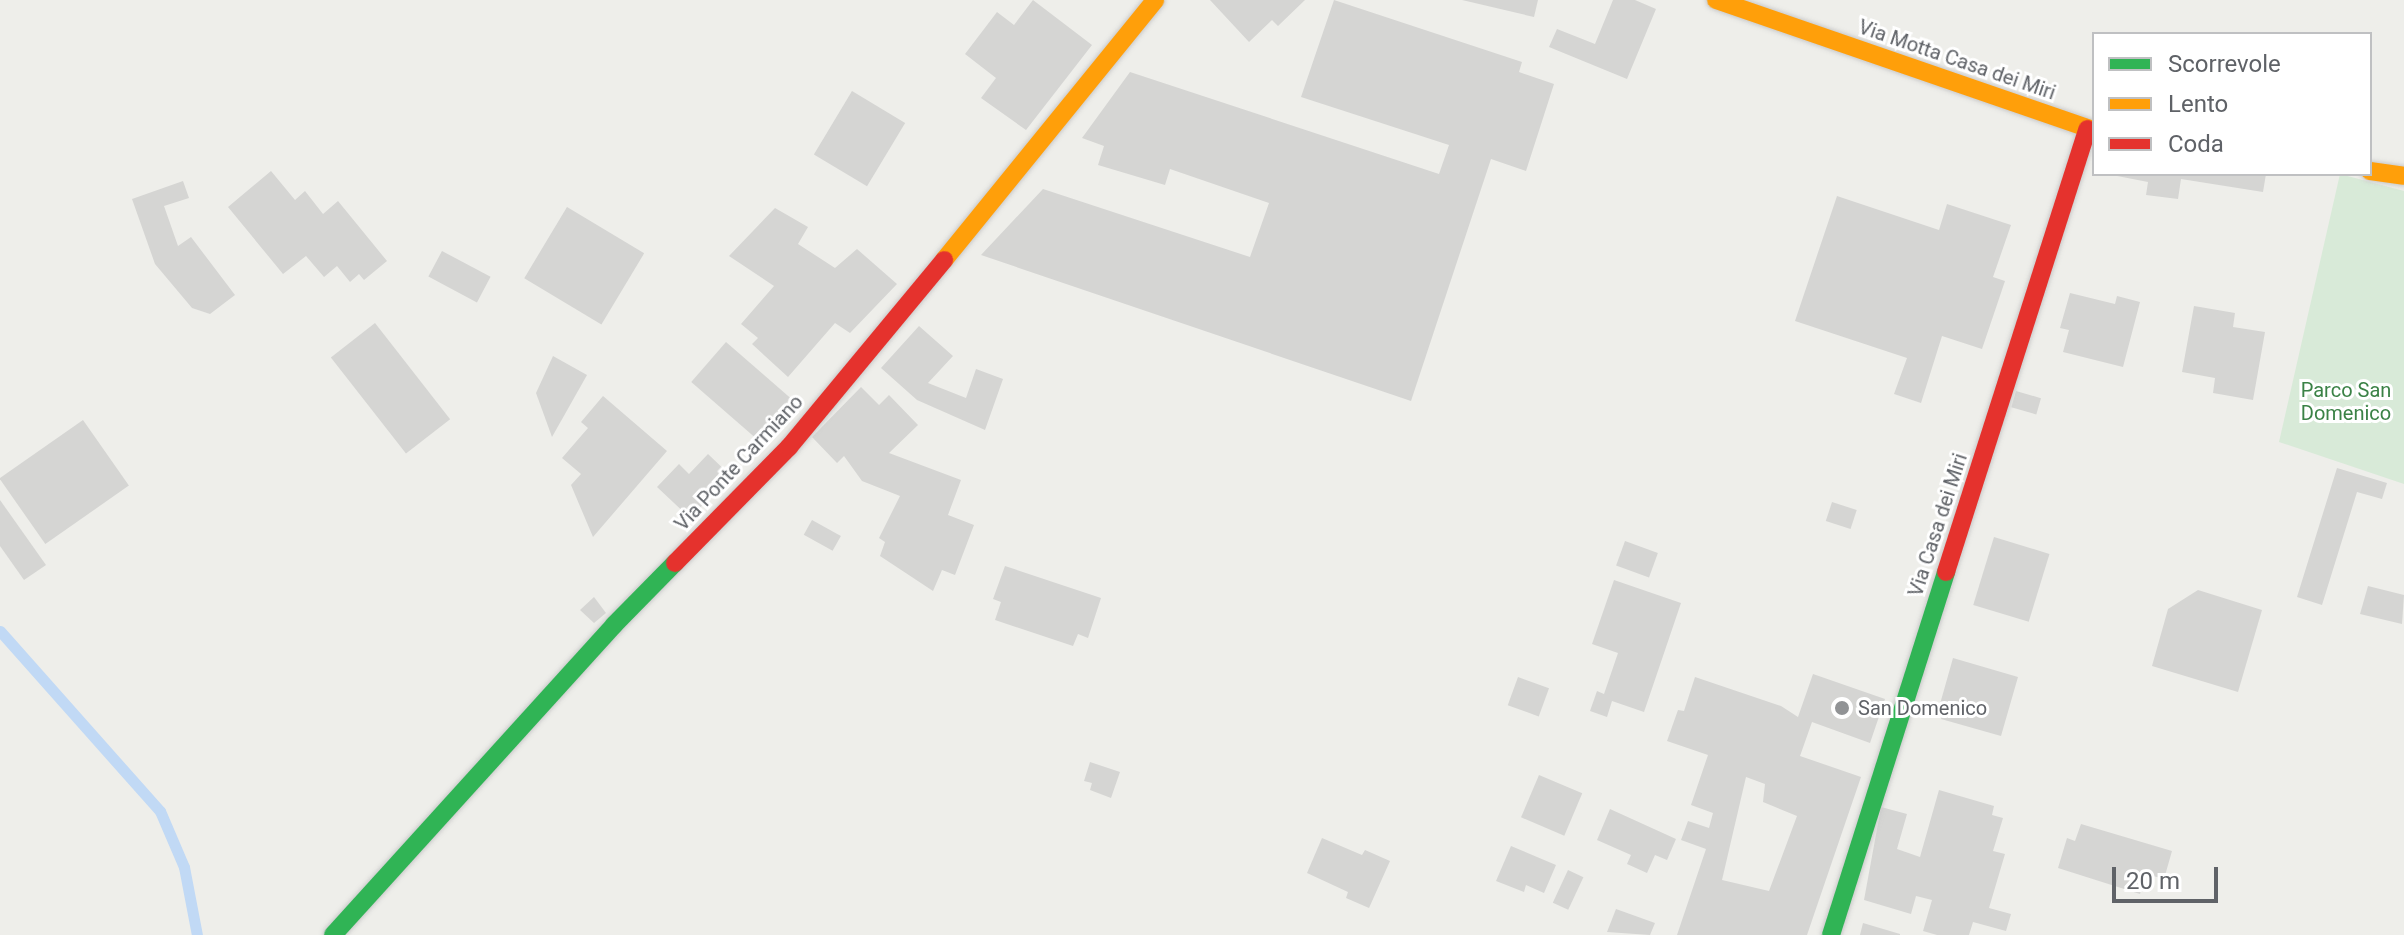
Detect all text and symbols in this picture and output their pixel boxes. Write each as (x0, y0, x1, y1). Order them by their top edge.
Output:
street label: Via Motta Casa dei Miri (1855, 15, 2059, 105)
legend (2092, 32, 2372, 176)
text: Scorrevole (2168, 50, 2281, 78)
text: Lento (2168, 90, 2228, 118)
text: Coda (2168, 130, 2224, 158)
park label: Parco San Domenico (2301, 378, 2391, 425)
street label: Via Ponte Carmiano (670, 390, 808, 536)
street label: Via Casa dei Miri (1904, 450, 1972, 600)
place label: San Domenico (1858, 696, 1987, 720)
marker: San Domenico (1833, 699, 1851, 717)
scale bar (2116, 851, 2222, 901)
text: 20 m (2126, 867, 2180, 895)

